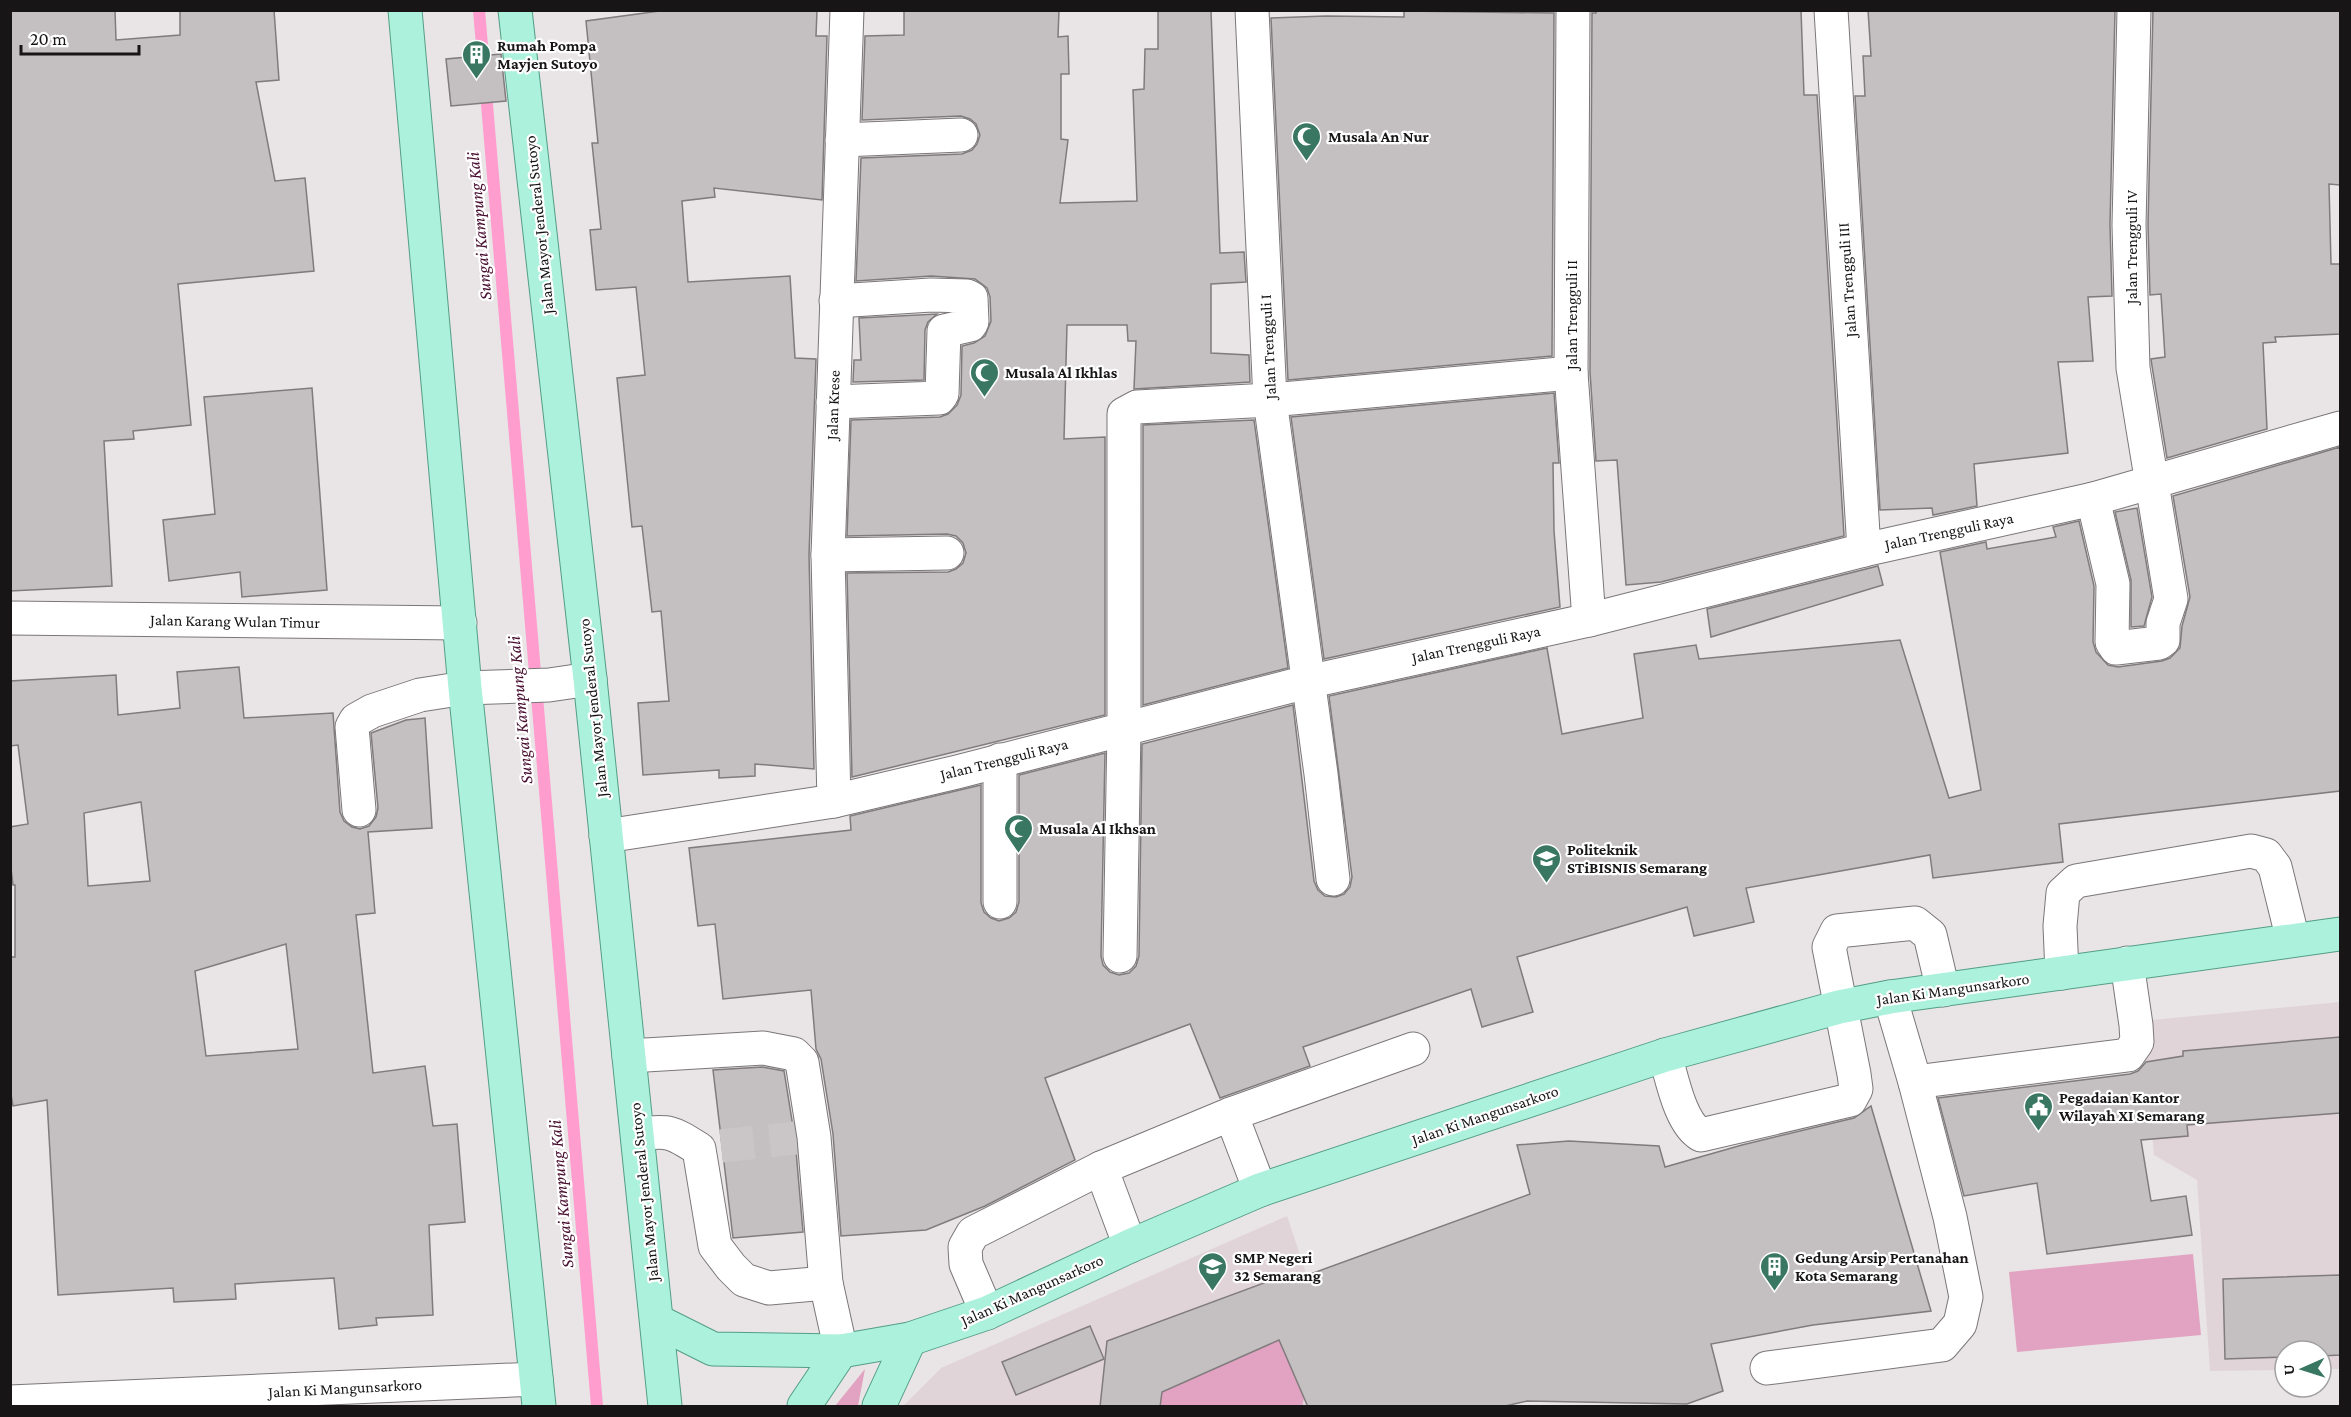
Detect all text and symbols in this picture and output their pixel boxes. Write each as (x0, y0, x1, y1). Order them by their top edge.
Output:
scale bar (21, 18, 140, 56)
text: 20 m (30, 29, 67, 49)
place label: Rumah Pompa Mayjen Sutoyo (497, 37, 597, 73)
building icon: Rumah Pompa Mayjen Sutoyo (460, 38, 492, 80)
mosque icon: Musala An Nur (1291, 120, 1323, 162)
place label: Musala An Nur (1328, 128, 1430, 145)
street label: Jalan Mayor Jenderal Sutoyo (521, 135, 558, 317)
water label: Sungai Kampung Kali (463, 151, 495, 301)
street label: Jalan Trengguli IV (2123, 189, 2141, 306)
street label: Jalan Trengguli III (1835, 222, 1861, 340)
street label: Jalan Trengguli II (1563, 260, 1581, 372)
street label: Jalan Trengguli I (1257, 294, 1280, 402)
mosque icon: Musala Al Ikhlas (968, 356, 1000, 398)
place label: Musala Al Ikhlas (1005, 364, 1118, 381)
street label: Jalan Krese (823, 370, 844, 442)
street label: Jalan Trengguli Raya (1881, 509, 2016, 554)
street label: Jalan Karang Wulan Timur (148, 611, 320, 632)
street label: Jalan Mayor Jenderal Sutoyo (575, 618, 612, 800)
street label: Jalan Trengguli Raya (1408, 622, 1543, 667)
water label: Sungai Kampung Kali (504, 635, 536, 785)
street label: Jalan Trengguli Raya (936, 735, 1070, 785)
mosque icon: Musala Al Ikhsan (1002, 812, 1034, 854)
place label: Musala Al Ikhsan (1039, 820, 1156, 837)
place label: Politeknik STiBISNIS Semarang (1567, 841, 1707, 876)
school or university icon: Politeknik STiBISNIS Semarang (1530, 842, 1562, 884)
street label: Jalan Ki Mangunsarkoro (1874, 970, 2031, 1009)
street label: Jalan Ki Mangunsarkoro (1408, 1082, 1561, 1150)
place label: Pegadaian Kantor Wilayah XI Semarang (2058, 1089, 2205, 1124)
public building icon: Pegadaian Kantor Wilayah XI Semarang (2022, 1090, 2054, 1132)
street label: Jalan Mayor Jenderal Sutoyo (626, 1102, 663, 1284)
water label: Sungai Kampung Kali (545, 1119, 577, 1269)
place label: SMP Negeri 32 Semarang (1234, 1249, 1321, 1284)
place label: Gedung Arsip Pertanahan Kota Semarang (1795, 1249, 1969, 1284)
school or university icon: SMP Negeri 32 Semarang (1197, 1250, 1229, 1292)
building icon: Gedung Arsip Pertanahan Kota Semarang (1758, 1250, 1790, 1292)
street label: Jalan Ki Mangunsarkoro (956, 1251, 1106, 1331)
north arrow (2273, 1339, 2333, 1399)
text: U (2280, 1364, 2297, 1376)
street label: Jalan Ki Mangunsarkoro (266, 1375, 422, 1402)

